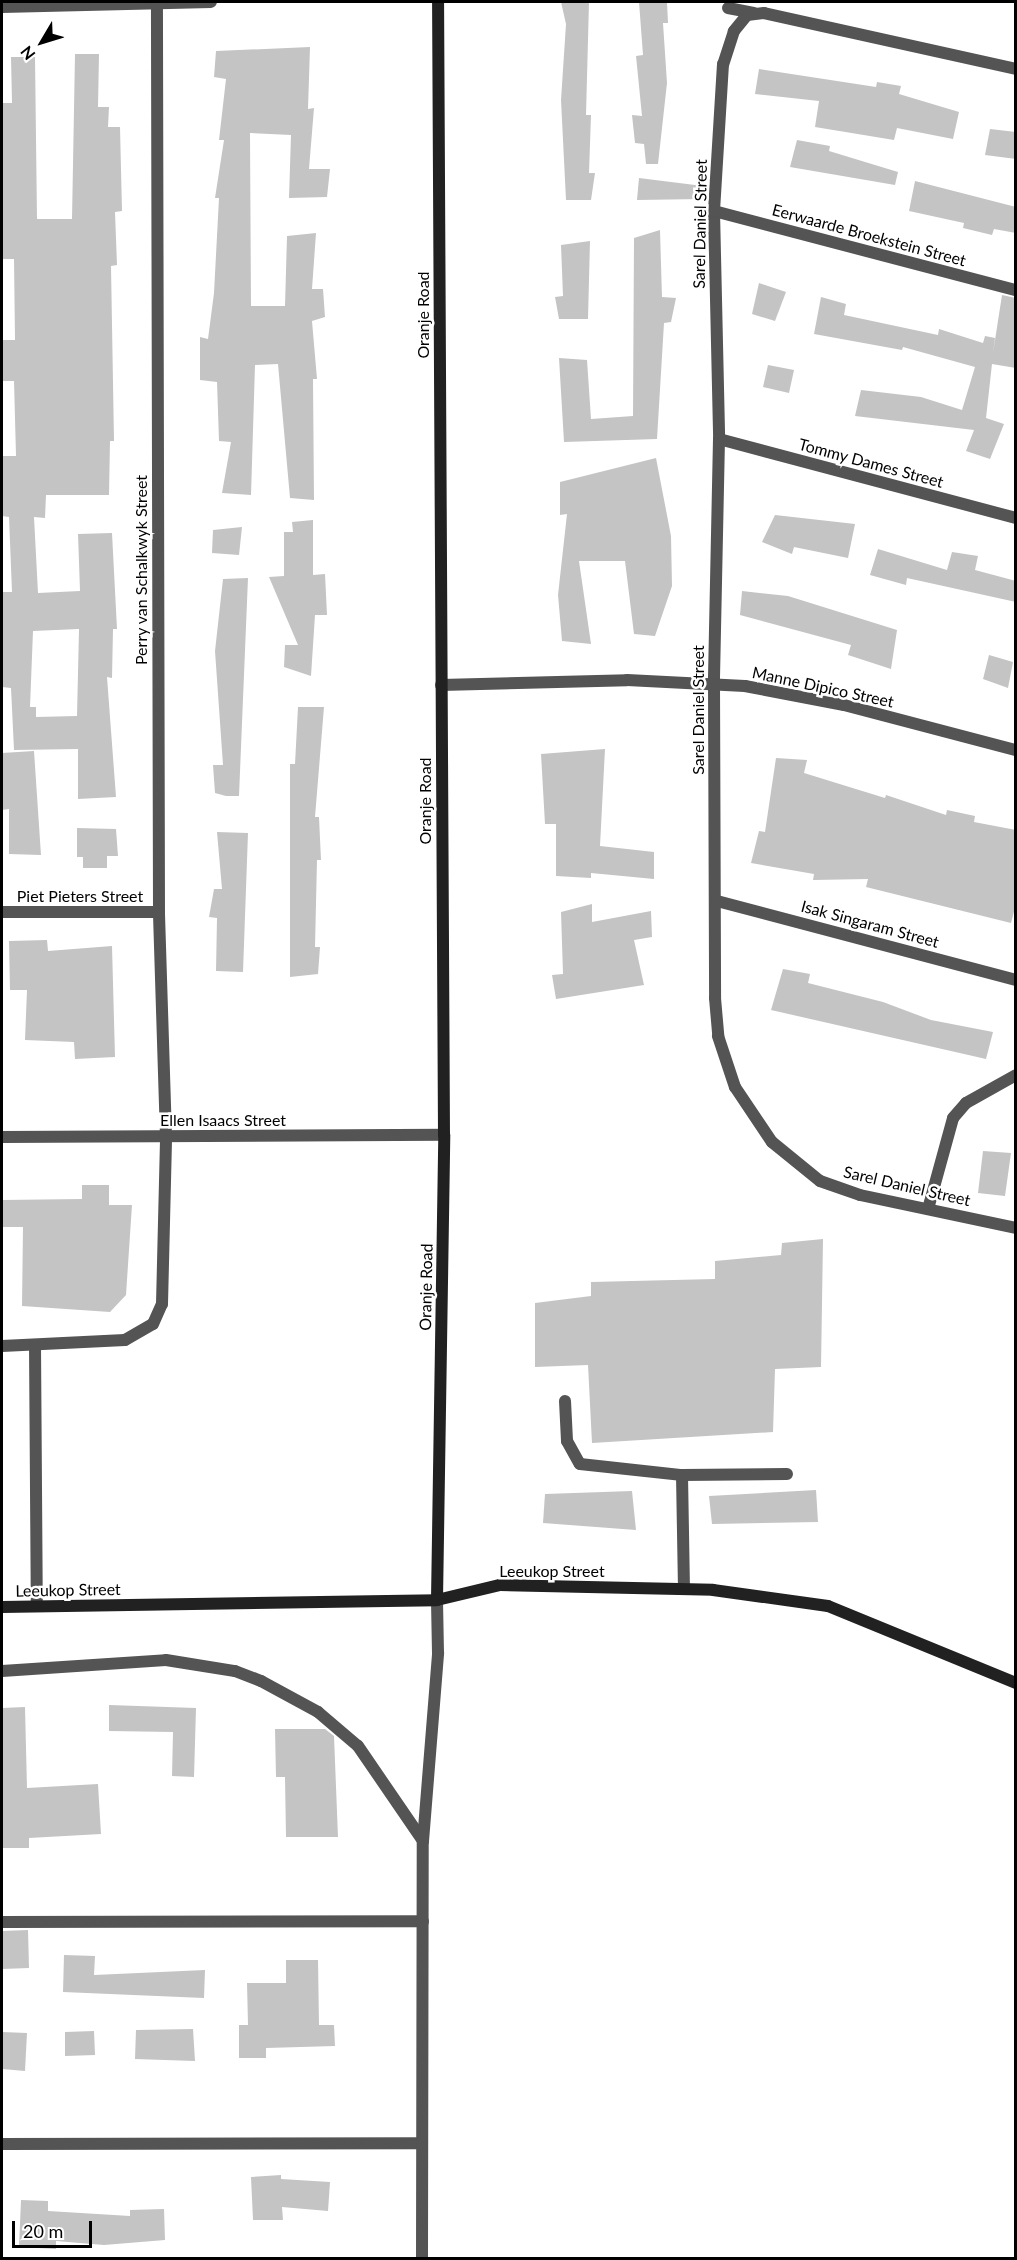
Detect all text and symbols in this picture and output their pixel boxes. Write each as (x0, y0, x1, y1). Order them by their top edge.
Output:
north arrow (12, 12, 72, 72)
text: N (16, 43, 39, 64)
street label: Sarel Daniel Street (689, 159, 711, 289)
street label: Eerwaarde Broekstein Street (770, 200, 968, 270)
street label: Oranje Road (413, 271, 433, 359)
street label: Tommy Dames Street (796, 434, 946, 492)
street label: Perry van Schalkwyk Street (131, 475, 151, 665)
street label: Sarel Daniel Street (688, 645, 708, 775)
street label: Manne Dipico Street (750, 663, 896, 711)
street label: Oranje Road (415, 757, 435, 845)
street label: Piet Pieters Street (17, 886, 143, 906)
street label: Isak Singaram Street (799, 896, 941, 952)
street label: Ellen Isaacs Street (160, 1110, 286, 1130)
street label: Sarel Daniel Street (842, 1162, 972, 1210)
street label: Oranje Road (416, 1243, 436, 1331)
street label: Leeukop Street (499, 1561, 605, 1581)
street label: Leeukop Street (15, 1579, 121, 1601)
scale bar (15, 2209, 94, 2247)
text: 20 m (23, 2220, 63, 2242)

